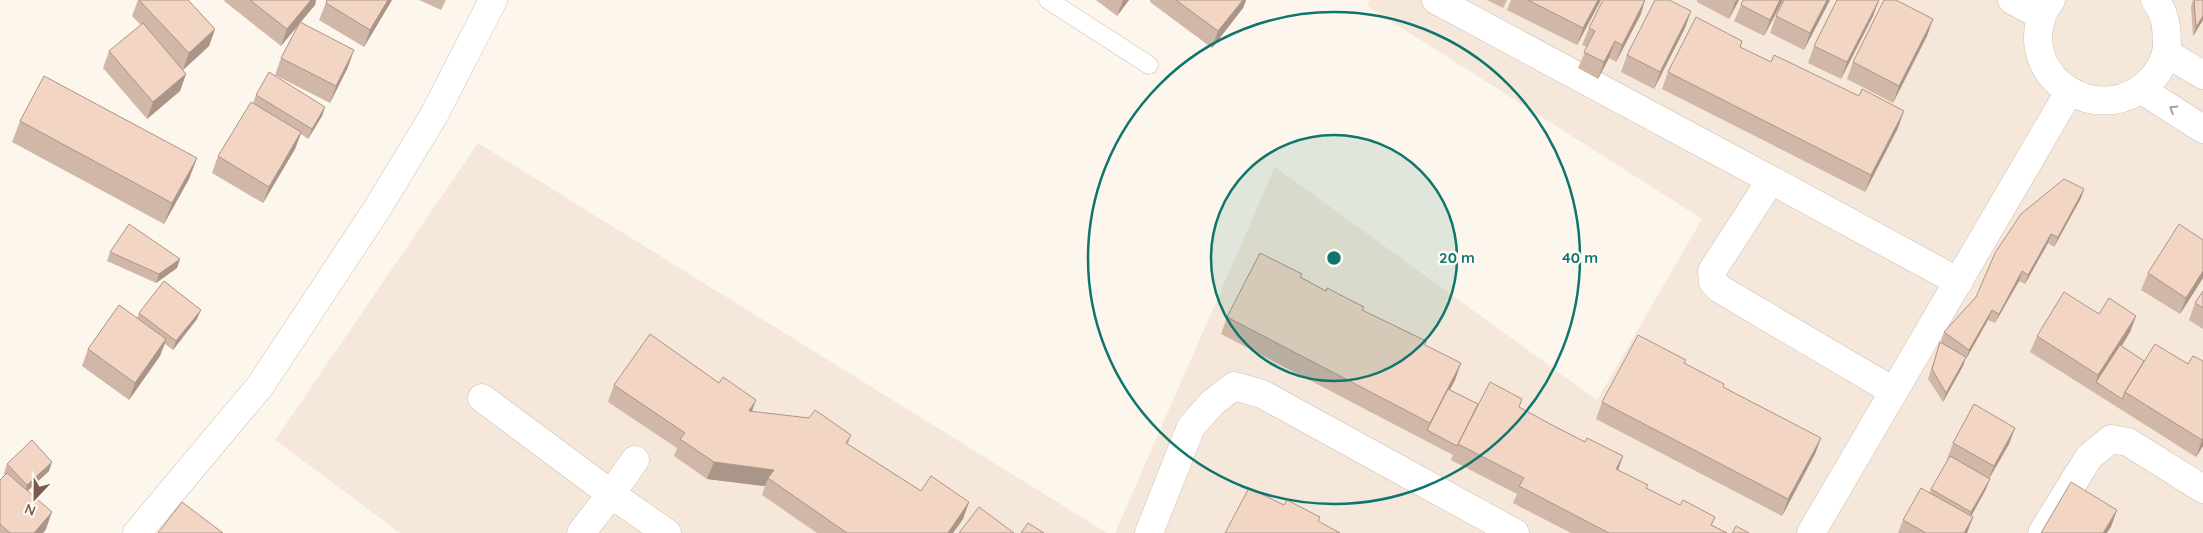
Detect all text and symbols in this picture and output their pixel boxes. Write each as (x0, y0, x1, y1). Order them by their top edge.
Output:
one-way arrow (2169, 106, 2178, 115)
text: 20 m (1439, 248, 1475, 267)
text: 40 m (1562, 248, 1598, 267)
centre of rings (1325, 249, 1343, 267)
north arrow (10, 473, 60, 523)
text: N (22, 500, 38, 520)

